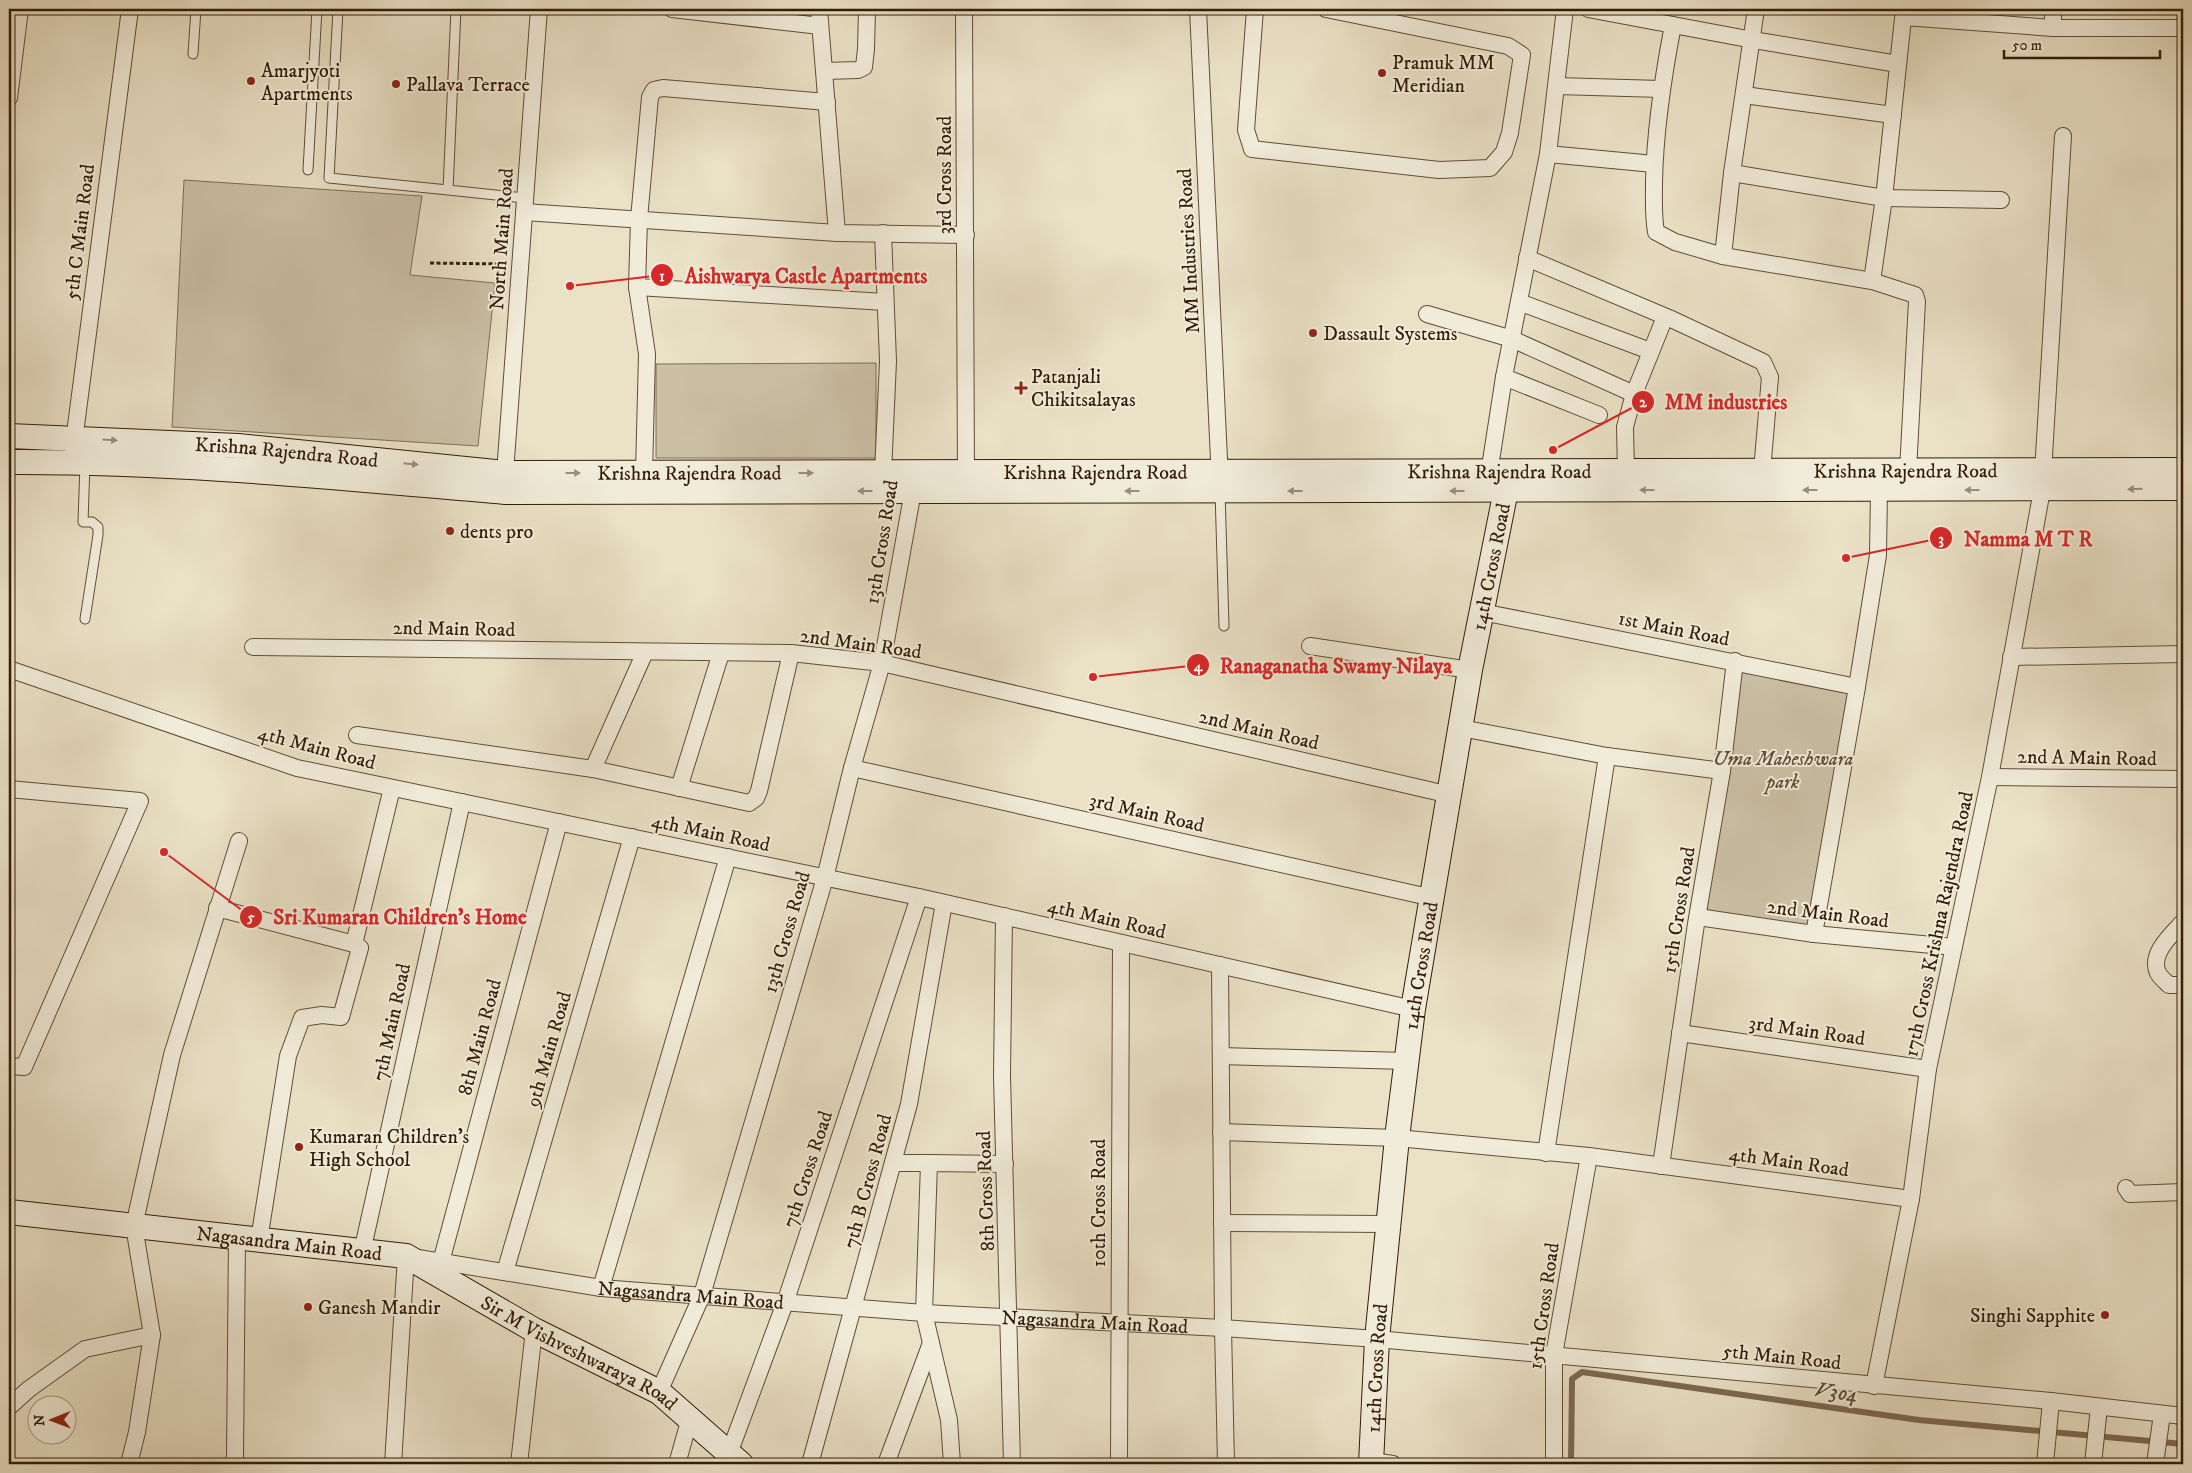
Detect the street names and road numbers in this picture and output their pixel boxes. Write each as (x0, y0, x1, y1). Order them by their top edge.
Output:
street label: 3rd Cross Road (933, 116, 958, 234)
street label: 5th C Main Road (60, 163, 101, 302)
street label: North Main Road (485, 167, 520, 311)
street label: MM Industries Road (1173, 168, 1206, 334)
street label: Krishna Rajendra Road (194, 433, 379, 474)
street label: Krishna Rajendra Road (1813, 459, 1998, 485)
street label: Krishna Rajendra Road (1407, 460, 1592, 485)
street label: Krishna Rajendra Road (1003, 461, 1188, 486)
street label: Krishna Rajendra Road (597, 462, 782, 487)
street label: 13th Cross Road (860, 478, 905, 606)
street label: 14th Cross Road (1467, 501, 1517, 633)
street label: 1st Main Road (1616, 606, 1731, 653)
street label: 2nd Main Road (392, 616, 515, 643)
street label: 2nd Main Road (798, 624, 923, 665)
street label: 2nd Main Road (1196, 704, 1321, 756)
street label: 4th Main Road (255, 721, 378, 776)
street label: 2nd A Main Road (2017, 745, 2157, 772)
street label: 3rd Main Road (1087, 788, 1207, 839)
street label: 17th Cross Krishna Rajendra Road (1899, 789, 1980, 1059)
street label: 4th Main Road (649, 809, 772, 858)
street label: 15th Cross Road (1657, 845, 1702, 975)
street label: 13th Cross Road (758, 869, 817, 996)
street label: 4th Main Road (1045, 894, 1168, 945)
street label: 2nd Main Road (1765, 895, 1890, 934)
street label: 14th Cross Road (1400, 900, 1445, 1031)
street label: 7th Main Road (368, 961, 417, 1084)
street label: 8th Main Road (453, 977, 508, 1098)
street label: 9th Main Road (521, 989, 578, 1111)
street label: 3rd Main Road (1747, 1011, 1867, 1052)
street label: 7th Cross Road (778, 1108, 839, 1231)
street label: 7th B Cross Road (839, 1111, 898, 1251)
street label: 8th Cross Road (972, 1130, 1001, 1252)
street label: 10th Cross Road (1087, 1139, 1112, 1267)
street label: 4th Main Road (1727, 1142, 1850, 1183)
street label: Nagasandra Main Road (195, 1222, 383, 1267)
street label: 15th Cross Road (1523, 1241, 1566, 1371)
street label: Nagasandra Main Road (597, 1277, 785, 1316)
street label: Sir M Vishveshwaraya Road (476, 1291, 682, 1416)
street label: 14th Cross Road (1362, 1302, 1394, 1433)
street label: Nagasandra Main Road (1001, 1306, 1189, 1340)
street label: 5th Main Road (1721, 1339, 1842, 1376)

